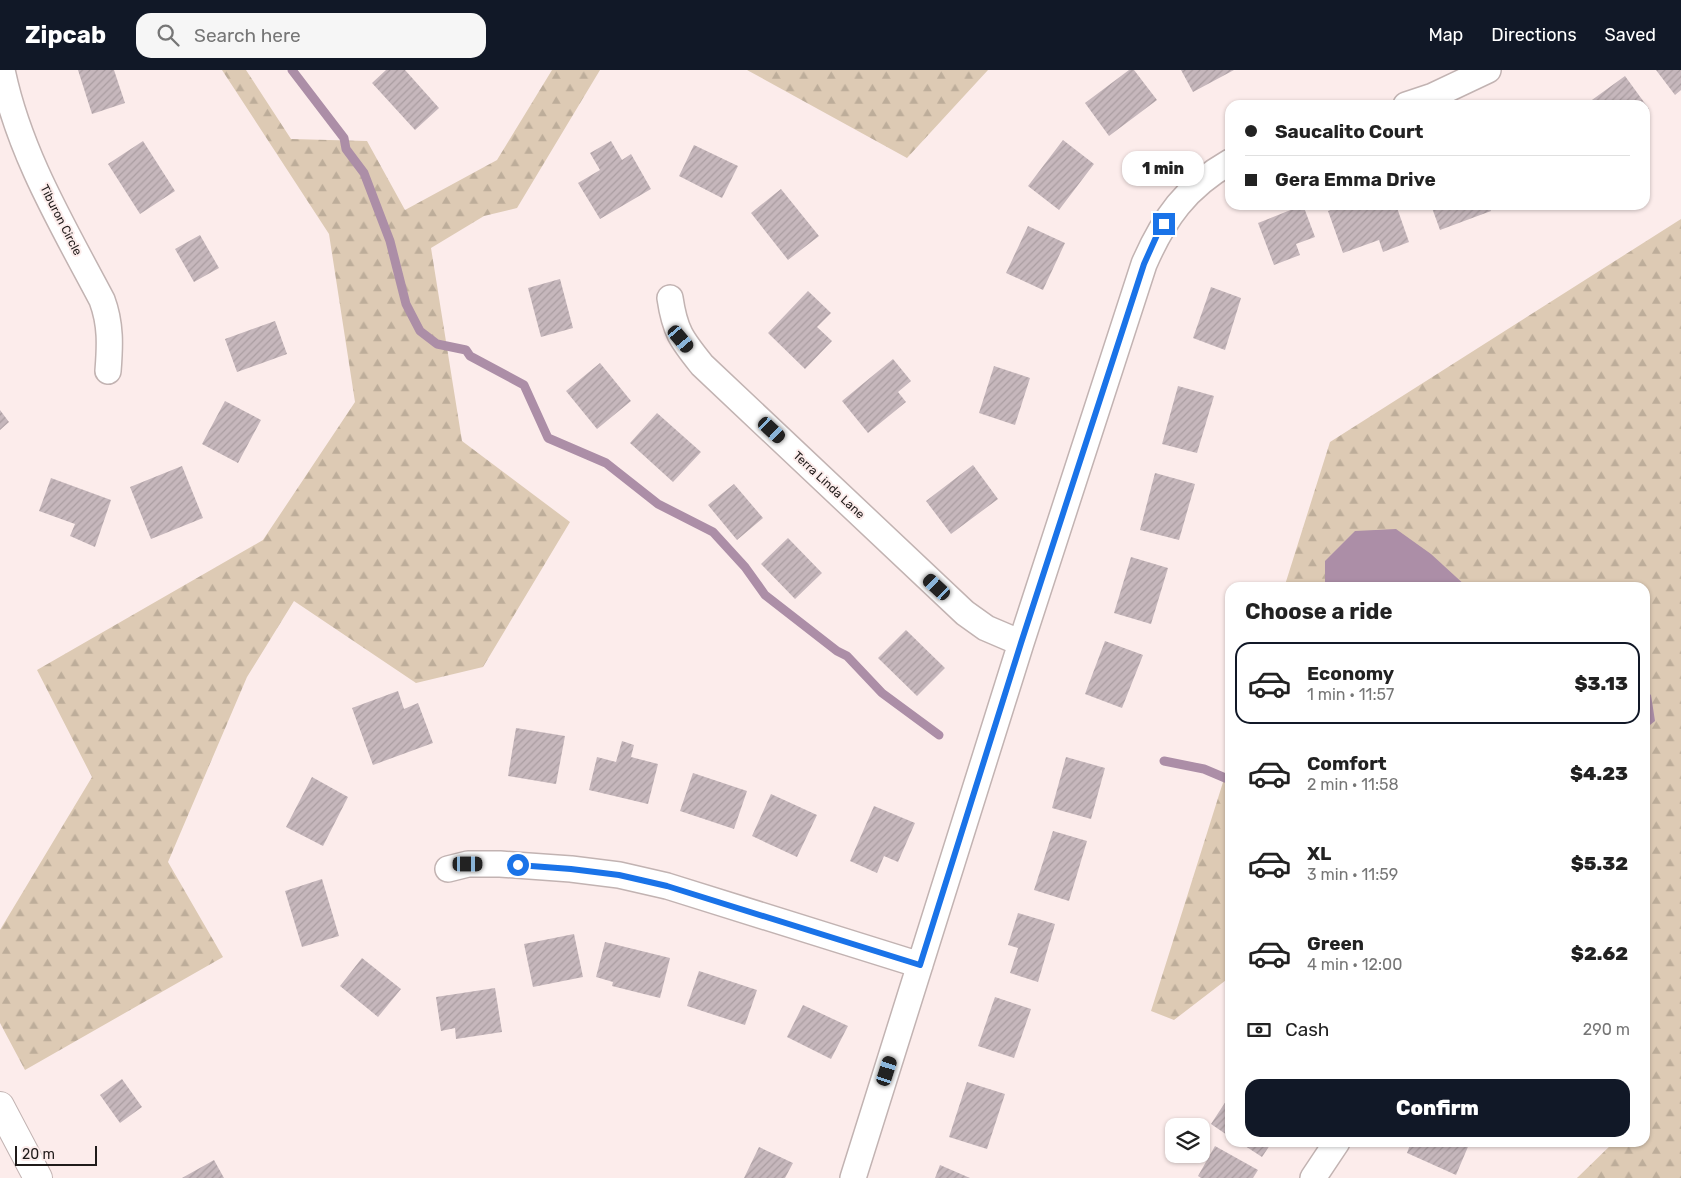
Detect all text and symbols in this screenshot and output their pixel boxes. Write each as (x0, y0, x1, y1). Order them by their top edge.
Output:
search box (136, 13, 486, 58)
text: Zipcab (25, 21, 106, 49)
icon: search (154, 21, 182, 49)
text: Search here (194, 24, 301, 47)
text: Map (1428, 24, 1463, 46)
text: Directions (1491, 24, 1577, 46)
text: Saved (1605, 24, 1656, 46)
text: Saucalito Court (1275, 120, 1423, 143)
callout: 1 min (1123, 152, 1205, 186)
text: 1 min (1142, 159, 1184, 178)
text: Gera Emma Drive (1275, 168, 1436, 191)
street label: Tiburon Circle (37, 182, 85, 258)
route end (1153, 213, 1175, 235)
car (665, 323, 696, 355)
car (755, 414, 788, 446)
street label: Terra Linda Lane (791, 448, 868, 522)
car (920, 571, 953, 603)
text: Choose a ride (1245, 598, 1392, 625)
icon: car (1247, 661, 1292, 706)
text: Economy (1307, 662, 1394, 685)
text: $3.13 (1574, 672, 1628, 695)
text: 1 min · 11:57 (1307, 685, 1394, 704)
icon: car (1247, 751, 1292, 796)
text: Comfort (1307, 752, 1387, 775)
text: $4.23 (1570, 762, 1628, 785)
text: 2 min · 11:58 (1307, 775, 1399, 794)
icon: car (1247, 841, 1292, 886)
text: XL (1307, 842, 1331, 865)
text: $5.32 (1571, 852, 1628, 875)
route start (507, 854, 529, 876)
car (453, 857, 483, 872)
text: 3 min · 11:59 (1307, 865, 1398, 884)
icon: car (1247, 931, 1292, 976)
text: Green (1307, 932, 1364, 955)
text: $2.62 (1571, 942, 1628, 965)
text: 4 min · 12:00 (1307, 955, 1402, 974)
icon: cash (1245, 1016, 1273, 1044)
text: Cash (1285, 1018, 1329, 1041)
text: 290 m (1583, 1020, 1630, 1039)
car (875, 1054, 898, 1088)
button: Confirm (1245, 1079, 1630, 1137)
map controls (1165, 1118, 1210, 1163)
button: layers (1165, 1118, 1210, 1163)
scale bar (15, 1143, 98, 1166)
text: 20 m (22, 1146, 55, 1163)

